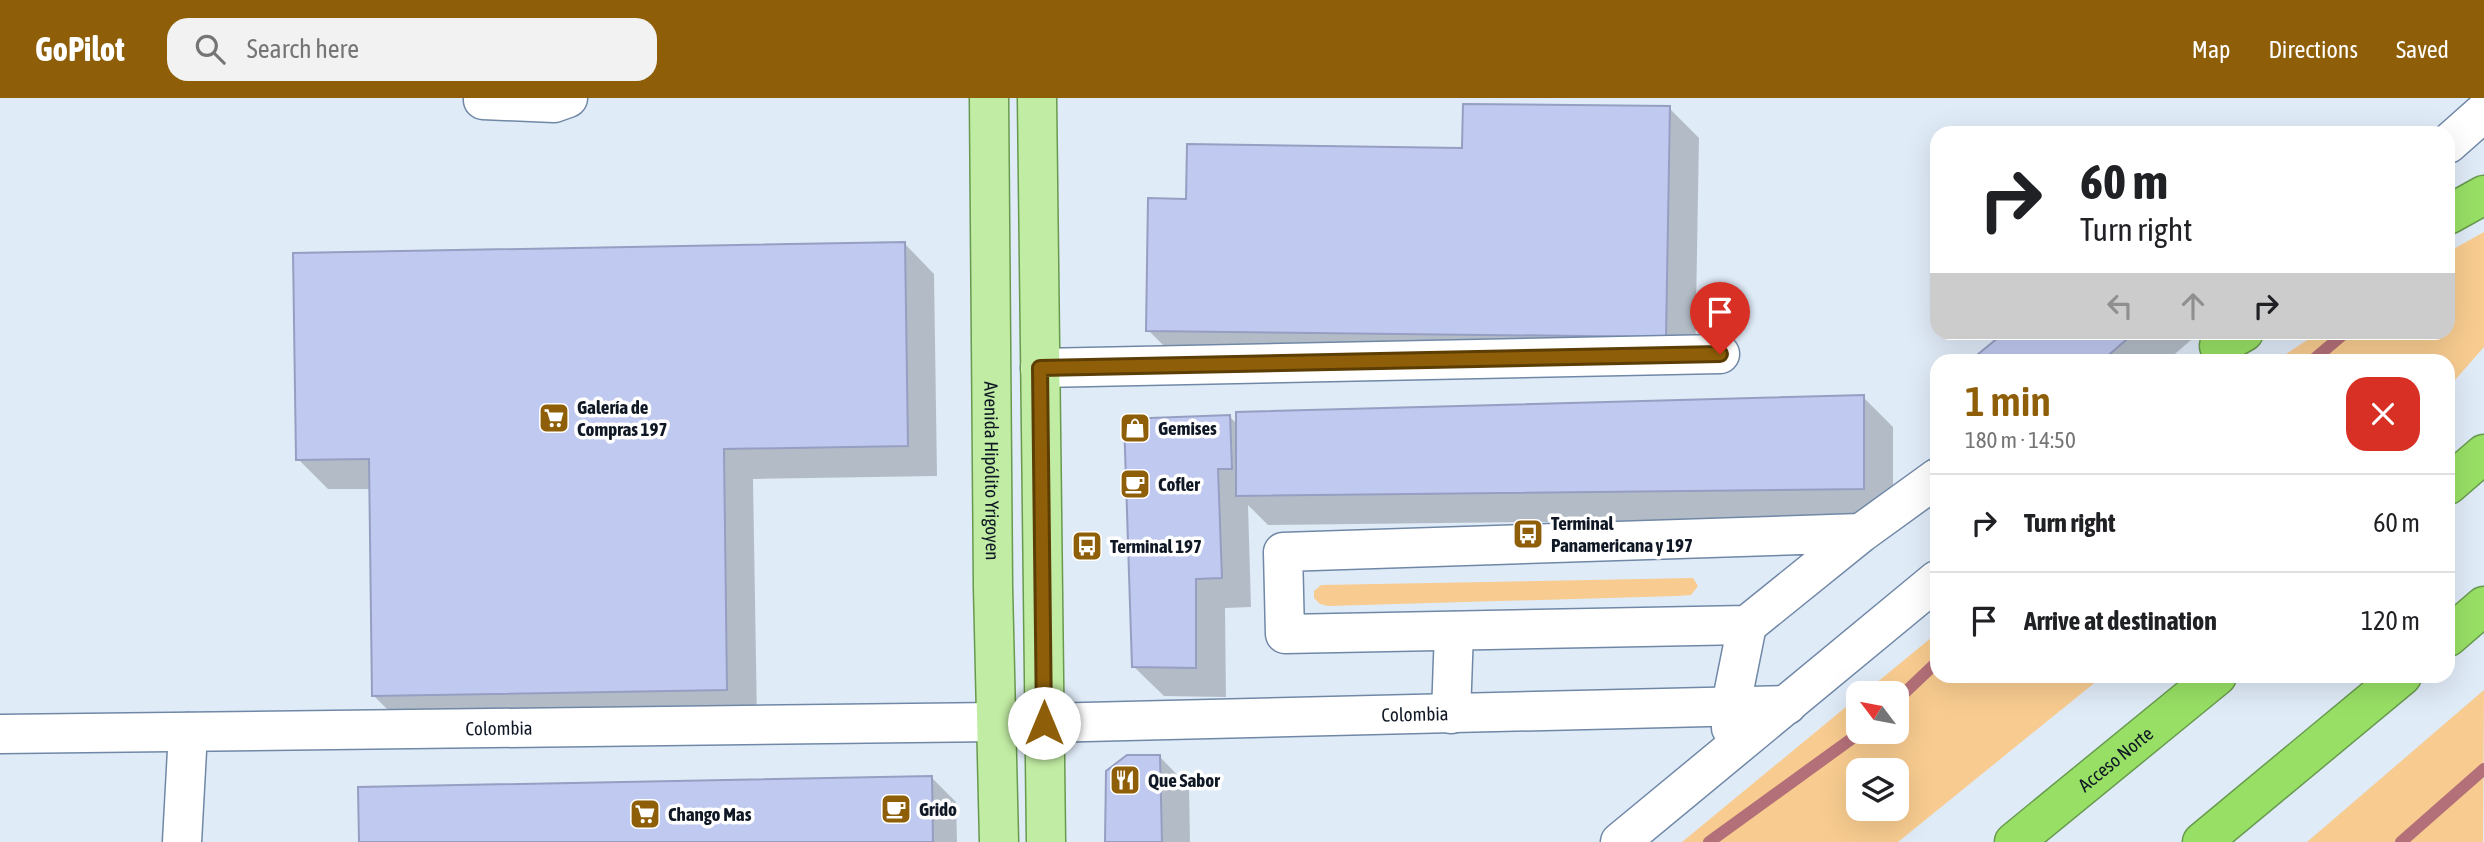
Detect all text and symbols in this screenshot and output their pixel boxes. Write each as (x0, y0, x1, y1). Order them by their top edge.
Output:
search box (167, 18, 657, 81)
text: GoPilot (35, 30, 125, 68)
icon: search (191, 30, 229, 68)
text: Search here (247, 34, 359, 64)
text: Map (2192, 36, 2230, 63)
text: Directions (2268, 36, 2358, 63)
text: Saved (2396, 36, 2449, 63)
text: 60 m (2080, 153, 2168, 209)
icon: right (1965, 154, 2056, 245)
text: Turn right (2080, 211, 2193, 248)
pin (1690, 282, 1750, 354)
icon: left (2101, 287, 2139, 325)
icon: ahead (2174, 287, 2212, 325)
icon: right (2247, 287, 2285, 325)
icon: arrive (1701, 293, 1739, 331)
text: 1 min (1965, 377, 2051, 425)
button: close (2346, 377, 2420, 451)
street label: Avenida Hipólito Yrigoyen (980, 381, 1004, 561)
place label: Galería de Compras 197 (577, 396, 667, 440)
supermarket icon: Galería de Compras 197 (537, 401, 571, 435)
shop icon: Gemises (1118, 411, 1152, 445)
place label: Gemises (1158, 417, 1217, 439)
text: 180 m · 14:50 (1965, 427, 2076, 453)
cafe icon: Cofler (1118, 467, 1152, 501)
place label: Cofler (1158, 473, 1200, 495)
icon: right (1965, 504, 2003, 542)
text: Turn right (2024, 508, 2115, 538)
text: 60 m (2373, 508, 2420, 538)
place label: Terminal Panamericana y 197 (1551, 512, 1693, 556)
bus stop icon: Terminal Panamericana y 197 (1511, 517, 1545, 551)
bus stop icon: Terminal 197 (1070, 529, 1104, 563)
place label: Terminal 197 (1110, 535, 1202, 557)
icon: arrive (1965, 602, 2003, 640)
text: Arrive at destination (2024, 606, 2217, 636)
text: 120 m (2361, 606, 2420, 636)
north arrow (1846, 681, 1909, 744)
map controls (1846, 681, 1909, 821)
position arrow (1007, 686, 1081, 760)
street label: Colombia (1381, 702, 1449, 726)
street label: Colombia (465, 717, 533, 739)
street label: Acceso Norte (2074, 722, 2157, 796)
button: layers (1846, 758, 1909, 821)
restaurant icon: Que Sabor (1108, 763, 1142, 797)
place label: Que Sabor (1148, 769, 1220, 791)
cafe icon: Grido (879, 792, 913, 826)
supermarket icon: Chango Mas (628, 797, 662, 831)
place label: Grido (919, 798, 957, 820)
place label: Chango Mas (668, 803, 752, 825)

